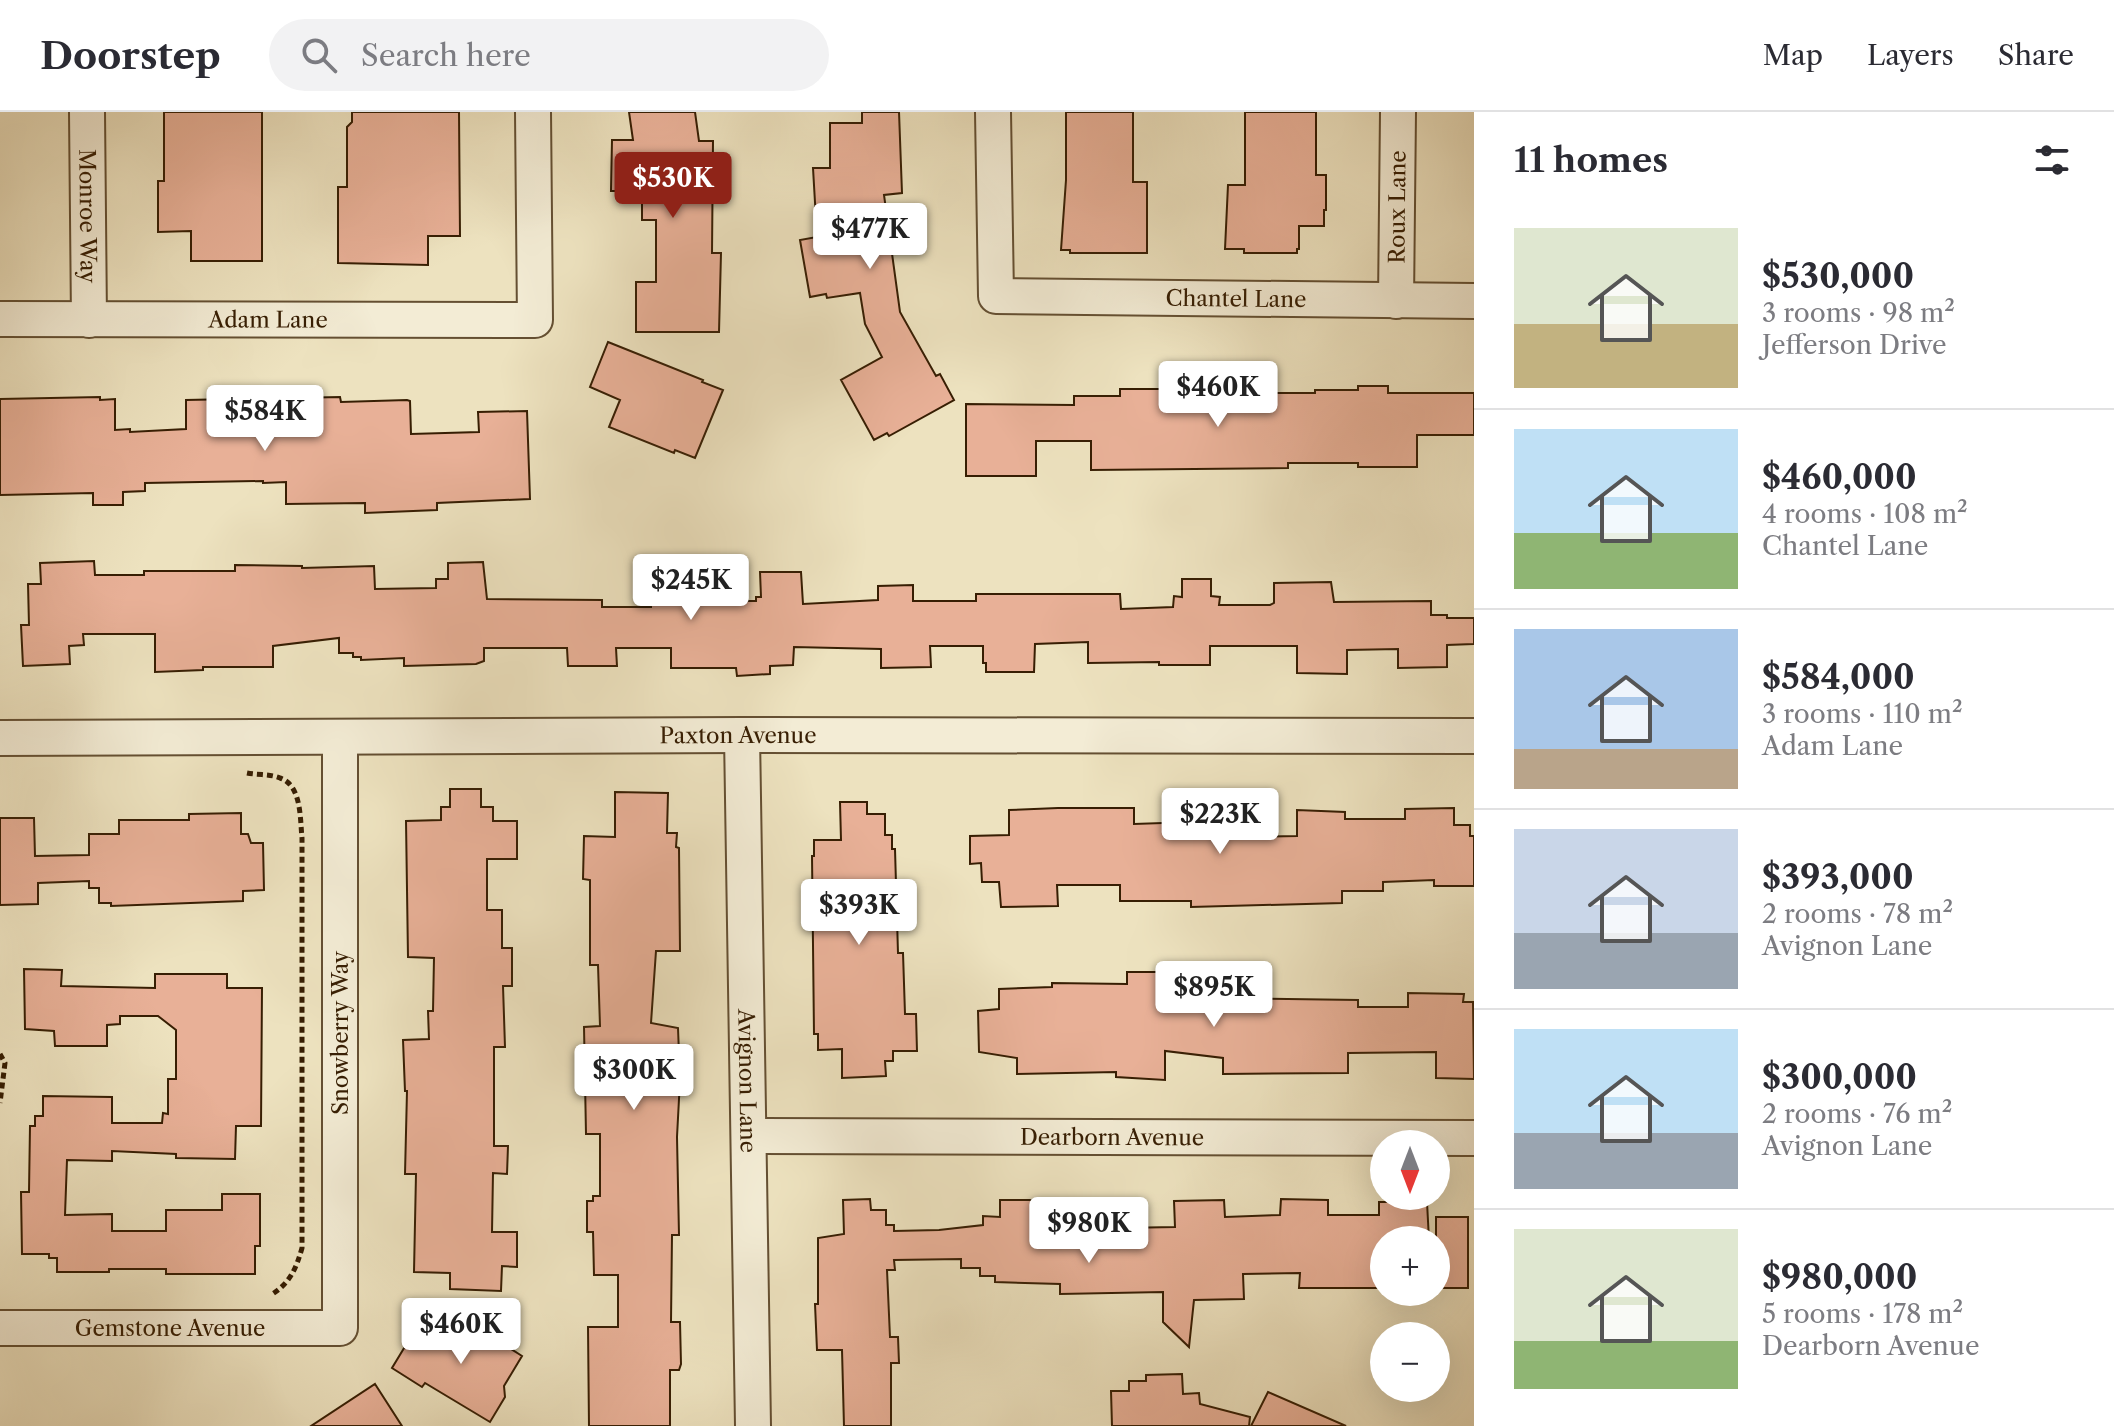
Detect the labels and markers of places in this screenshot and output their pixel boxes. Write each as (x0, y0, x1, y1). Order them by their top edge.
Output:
pin: $530K (617, 152, 729, 220)
pin: $477K (814, 203, 926, 271)
pin: $460K (1162, 361, 1274, 429)
pin: $584K (209, 385, 321, 453)
pin: $245K (635, 554, 747, 622)
pin: $223K (1164, 788, 1276, 856)
pin: $393K (803, 879, 915, 947)
pin: $895K (1158, 961, 1270, 1029)
pin: $300K (578, 1044, 690, 1112)
pin: $980K (1033, 1197, 1145, 1265)
pin: $460K (405, 1298, 517, 1366)

